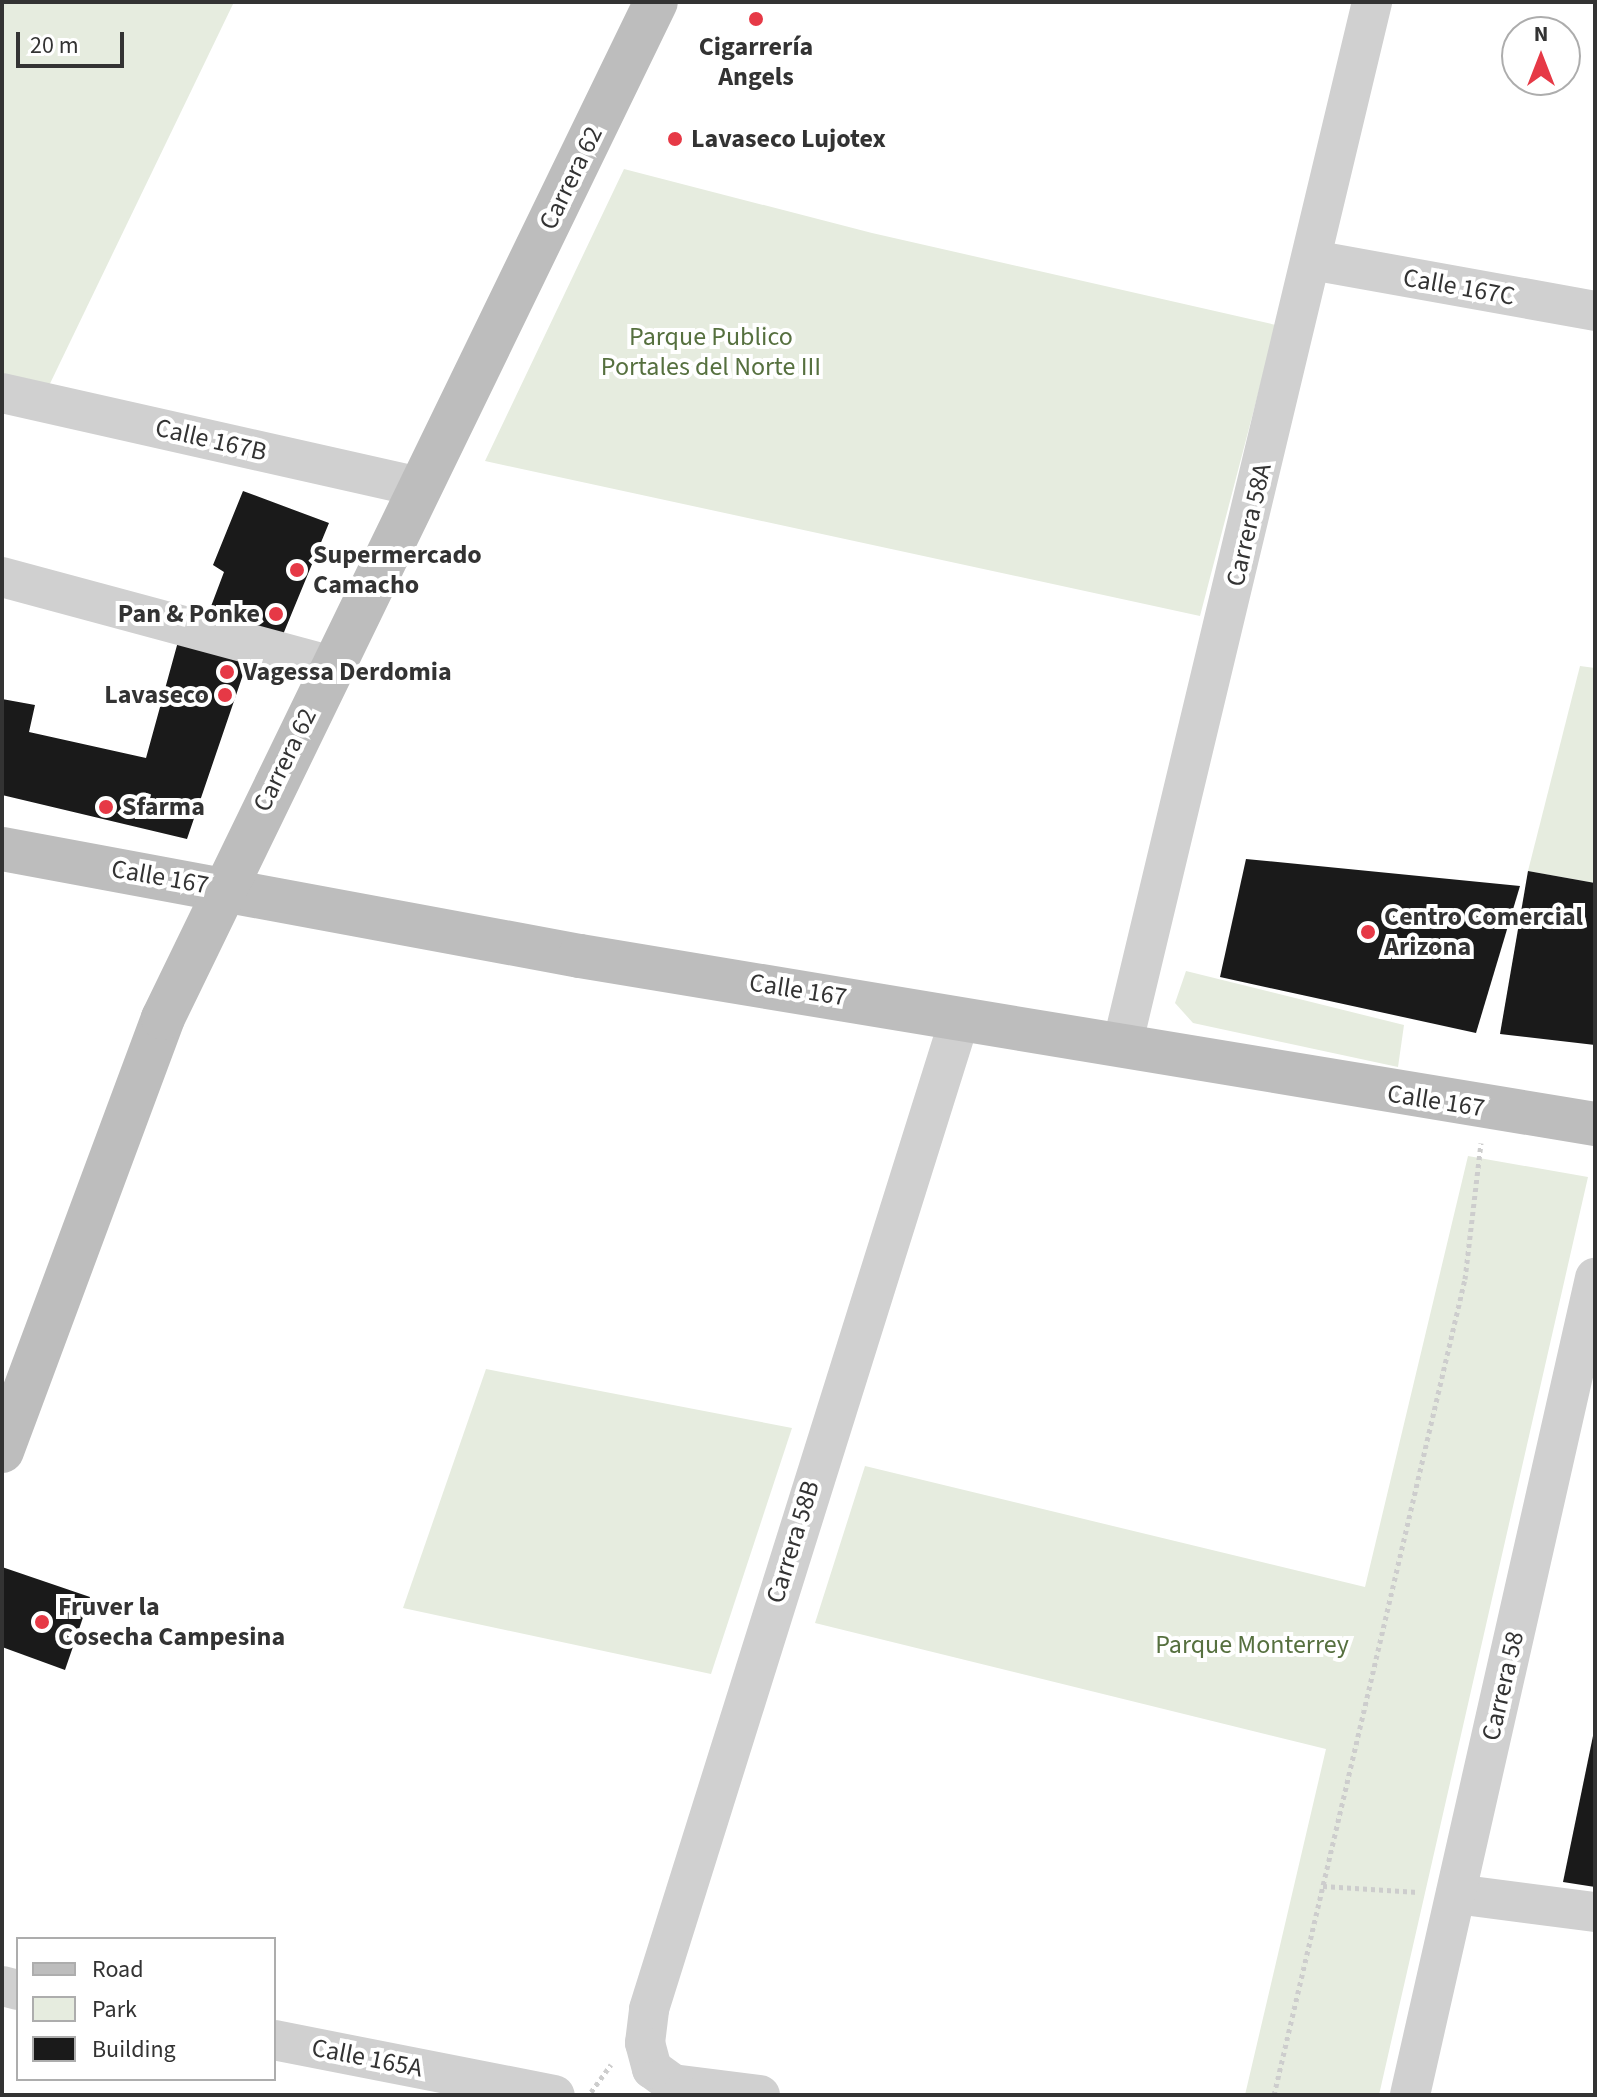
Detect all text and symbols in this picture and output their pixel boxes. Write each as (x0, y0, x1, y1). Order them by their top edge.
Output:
marker: Cigarrería Angels (747, 10, 765, 28)
scale bar (20, 16, 128, 66)
north arrow (1501, 16, 1581, 96)
text: N (1534, 18, 1548, 50)
text: 20 m (30, 28, 79, 63)
place label: Cigarrería Angels (699, 31, 813, 92)
street label: Carrera 62 (533, 121, 609, 235)
place label: Lavaseco Lujotex (691, 123, 886, 155)
marker: Lavaseco Lujotex (666, 130, 684, 148)
street label: Calle 167C (1401, 262, 1517, 312)
park label: Parque Publico Portales del Norte III (601, 321, 821, 382)
street label: Calle 167B (152, 412, 270, 468)
street label: Carrera 58A (1220, 460, 1278, 590)
place label: Supermercado Camacho (313, 539, 482, 600)
marker: Supermercado Camacho (288, 561, 306, 579)
place label: Pan & Ponke (118, 598, 260, 630)
marker: Pan & Ponke (267, 605, 285, 623)
place label: Vagessa Derdomia (243, 656, 452, 688)
marker: Vagessa Derdomia (218, 663, 236, 681)
place label: Lavaseco (104, 679, 209, 711)
marker: Lavaseco (216, 686, 234, 704)
street label: Carrera 62 (247, 703, 323, 817)
place label: Sfarma (122, 791, 205, 823)
marker: Sfarma (97, 798, 115, 816)
street label: Calle 167 (109, 853, 211, 901)
place label: Centro Comercial Arizona (1384, 901, 1583, 962)
marker: Centro Comercial Arizona (1359, 923, 1377, 941)
street label: Calle 167 (747, 967, 849, 1013)
street label: Calle 167 (1385, 1078, 1487, 1124)
street label: Carrera 58B (760, 1477, 826, 1607)
place label: Fruver la Cosecha Campesina (58, 1591, 285, 1652)
marker: Fruver la Cosecha Campesina (33, 1613, 51, 1631)
street label: Carrera 58 (1475, 1628, 1531, 1744)
park label: Parque Monterrey (1155, 1629, 1349, 1661)
legend (16, 1937, 276, 2081)
text: Road (92, 1952, 144, 1987)
text: Park (92, 1992, 137, 2027)
text: Building (92, 2032, 176, 2067)
street label: Calle 165A (309, 2032, 425, 2084)

